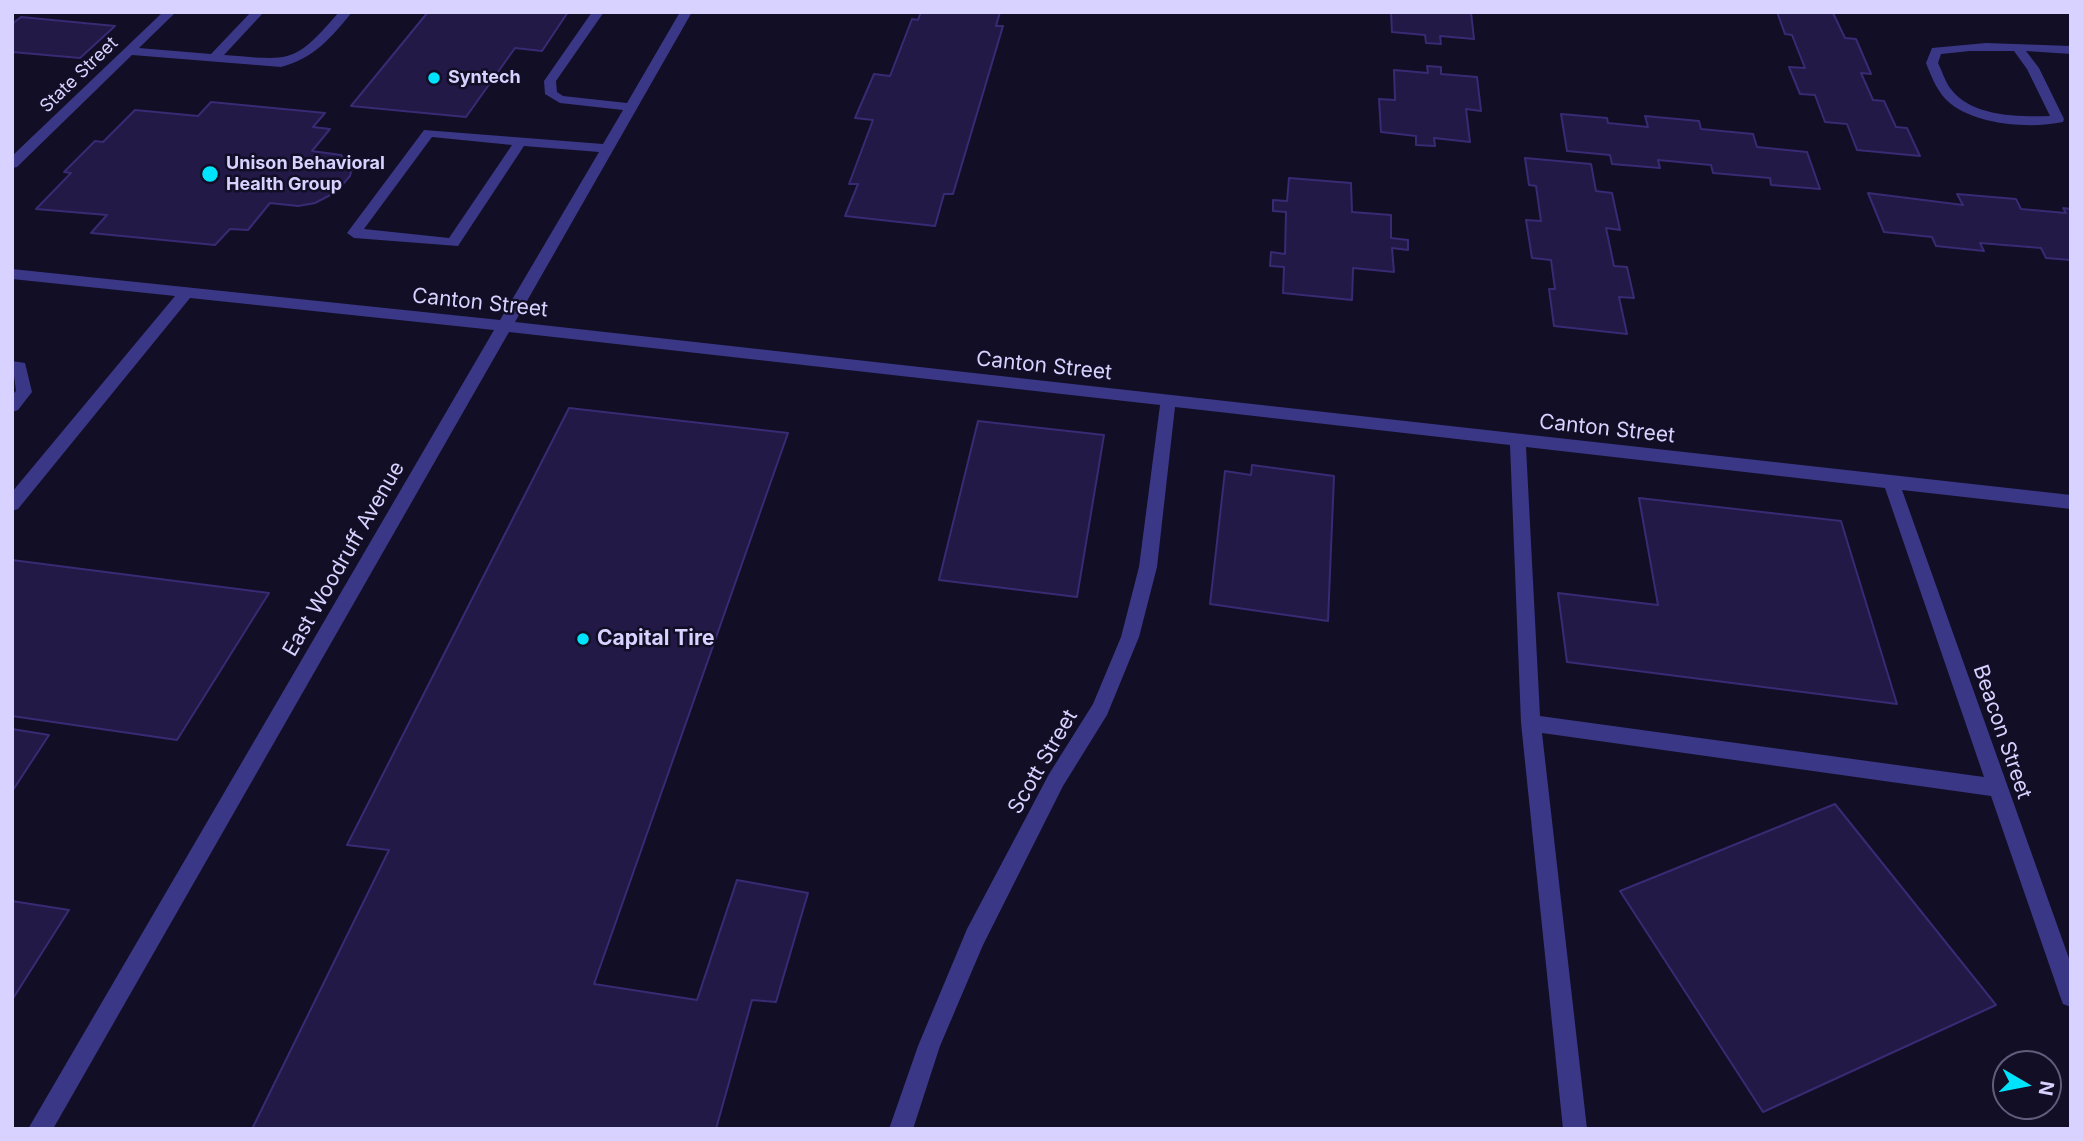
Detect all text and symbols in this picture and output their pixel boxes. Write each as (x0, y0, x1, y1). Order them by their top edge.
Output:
street label: State Street (36, 33, 122, 117)
place label: Syntech (448, 67, 521, 89)
marker: Syntech (426, 70, 442, 86)
place label: Unison Behavioral Health Group (226, 153, 385, 196)
marker: Unison Behavioral Health Group (200, 164, 220, 184)
street label: Canton Street (411, 283, 549, 323)
street label: Canton Street (975, 346, 1113, 386)
street label: Canton Street (1538, 409, 1676, 449)
street label: East Woodruff Avenue (278, 457, 410, 661)
place label: Capital Tire (597, 626, 715, 652)
marker: Capital Tire (575, 631, 591, 647)
street label: Beacon Street (1967, 662, 2037, 802)
street label: Scott Street (1003, 705, 1083, 819)
north arrow (1992, 1050, 2062, 1120)
text: N (2034, 1079, 2059, 1098)

